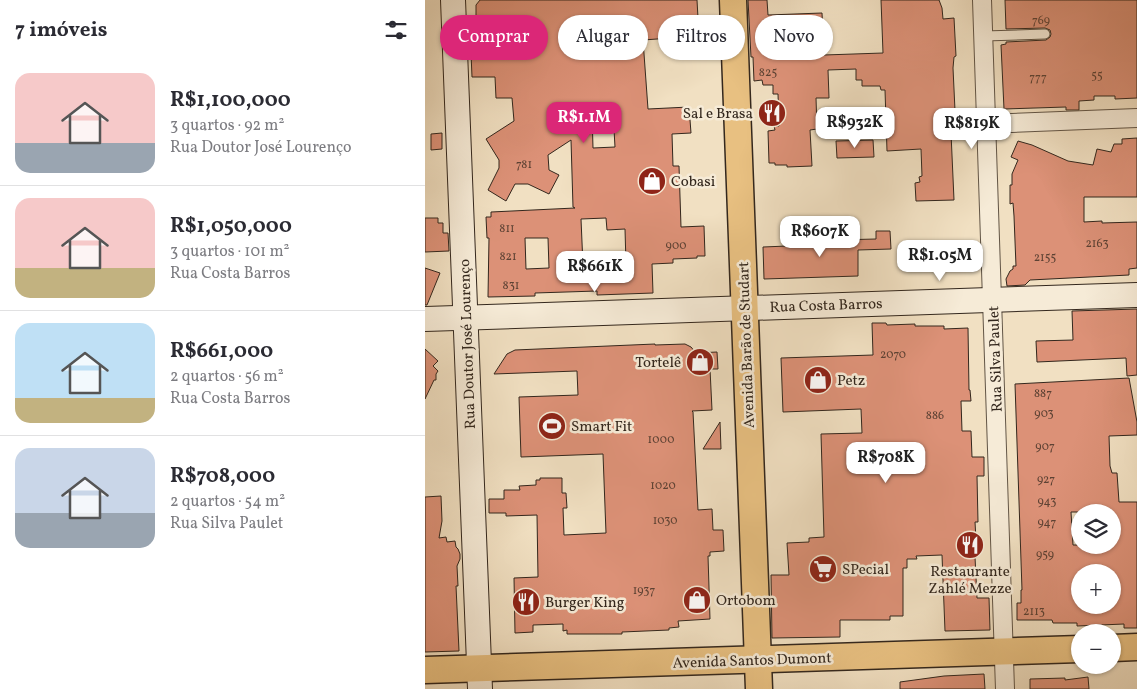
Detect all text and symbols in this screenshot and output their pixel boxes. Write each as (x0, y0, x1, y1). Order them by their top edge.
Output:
house number: 769 (1032, 13, 1050, 29)
chip: Comprar (440, 15, 548, 60)
chip: Alugar (558, 15, 648, 60)
chip: Filtros (658, 15, 745, 60)
chip: Novo (755, 15, 833, 60)
text: 7 imóveis (15, 16, 108, 45)
icon: filters (382, 16, 410, 44)
house number: 825 (759, 65, 777, 81)
house number: 55 (1091, 68, 1103, 84)
house number: 777 (1029, 70, 1047, 86)
text: R$1,100,000 (170, 86, 291, 115)
icon: home (55, 93, 115, 153)
restaurant icon: Sal e Brasa (757, 98, 787, 128)
pin: R$1.1M (543, 102, 625, 144)
place label: Sal e Brasa (683, 104, 753, 125)
pin: R$932K (814, 106, 896, 149)
text: R$1.1M (557, 107, 611, 129)
pin: R$819K (931, 108, 1013, 150)
text: R$932K (827, 112, 883, 134)
text: R$819K (944, 113, 1000, 135)
text: 3 quartos · 92 m² (170, 115, 284, 137)
text: Rua Doutor José Lourenço (170, 137, 352, 159)
house number: 781 (516, 157, 532, 173)
shop icon: Cobasi (637, 166, 667, 196)
place label: Cobasi (671, 172, 715, 193)
text: R$1,050,000 (170, 212, 292, 241)
pin: R$607K (779, 216, 861, 258)
icon: home (55, 218, 115, 278)
house number: 811 (499, 221, 515, 237)
text: R$607K (791, 221, 849, 243)
house number: 2163 (1085, 236, 1109, 252)
house number: 900 (665, 238, 687, 254)
pin: R$1.05M (894, 240, 986, 282)
text: 3 quartos · 101 m² (170, 241, 290, 263)
text: R$1.05M (908, 245, 972, 267)
house number: 821 (499, 249, 517, 265)
pin: R$661K (554, 250, 636, 293)
house number: 2155 (1034, 250, 1057, 266)
text: R$661K (567, 256, 623, 278)
street label: Rua Doutor José Lourenço (455, 258, 482, 429)
street label: Avenida Barão de Studart (734, 261, 761, 429)
text: Rua Costa Barros (170, 263, 290, 285)
house number: 831 (503, 278, 519, 294)
street label: Rua Costa Barros (769, 294, 883, 319)
street label: Rua Silva Paulet (984, 305, 1009, 412)
text: R$661,000 (170, 337, 273, 366)
icon: home (55, 343, 115, 403)
shop icon: Tortelê (685, 347, 715, 377)
house number: 2070 (880, 347, 906, 363)
place label: Tortelê (635, 353, 681, 374)
shop icon: Petz (803, 365, 833, 395)
text: 2 quartos · 56 m² (170, 366, 284, 388)
place label: Petz (837, 371, 865, 392)
house number: 887 (1034, 386, 1052, 402)
text: Rua Costa Barros (170, 388, 290, 410)
house number: 903 (1034, 406, 1054, 422)
house number: 886 (926, 408, 944, 424)
sports icon: Smart Fit (537, 411, 567, 441)
place label: Smart Fit (571, 417, 632, 438)
house number: 1000 (648, 432, 674, 448)
house number: 907 (1035, 439, 1055, 455)
pin: R$708K (845, 442, 927, 484)
text: R$708K (857, 447, 915, 469)
text: R$708,000 (170, 462, 275, 491)
icon: home (55, 468, 115, 528)
house number: 927 (1037, 472, 1055, 488)
house number: 1020 (650, 478, 676, 494)
text: 2 quartos · 54 m² (170, 491, 285, 513)
house number: 943 (1038, 494, 1056, 510)
map controls (1071, 504, 1121, 674)
button: layers (1071, 504, 1121, 554)
text: Rua Silva Paulet (170, 513, 283, 535)
house number: 1030 (653, 513, 677, 529)
house number: 947 (1038, 515, 1057, 531)
restaurant icon: Restaurante Zahlé Mezze (955, 530, 985, 560)
house number: 959 (1036, 547, 1054, 563)
supermarket icon: SPecial (808, 554, 838, 584)
place label: SPecial (842, 560, 889, 581)
place label: Restaurante Zahlé Mezze (928, 562, 1012, 600)
button: + (1071, 564, 1121, 614)
house number: 1937 (633, 583, 655, 599)
shop icon: Ortobom (682, 585, 712, 615)
restaurant icon: Burger King (511, 587, 541, 617)
place label: Ortobom (716, 591, 776, 612)
place label: Burger King (545, 593, 625, 614)
house number: 2113 (1023, 604, 1045, 620)
button: − (1071, 624, 1121, 674)
street label: Avenida Santos Dumont (672, 648, 832, 675)

